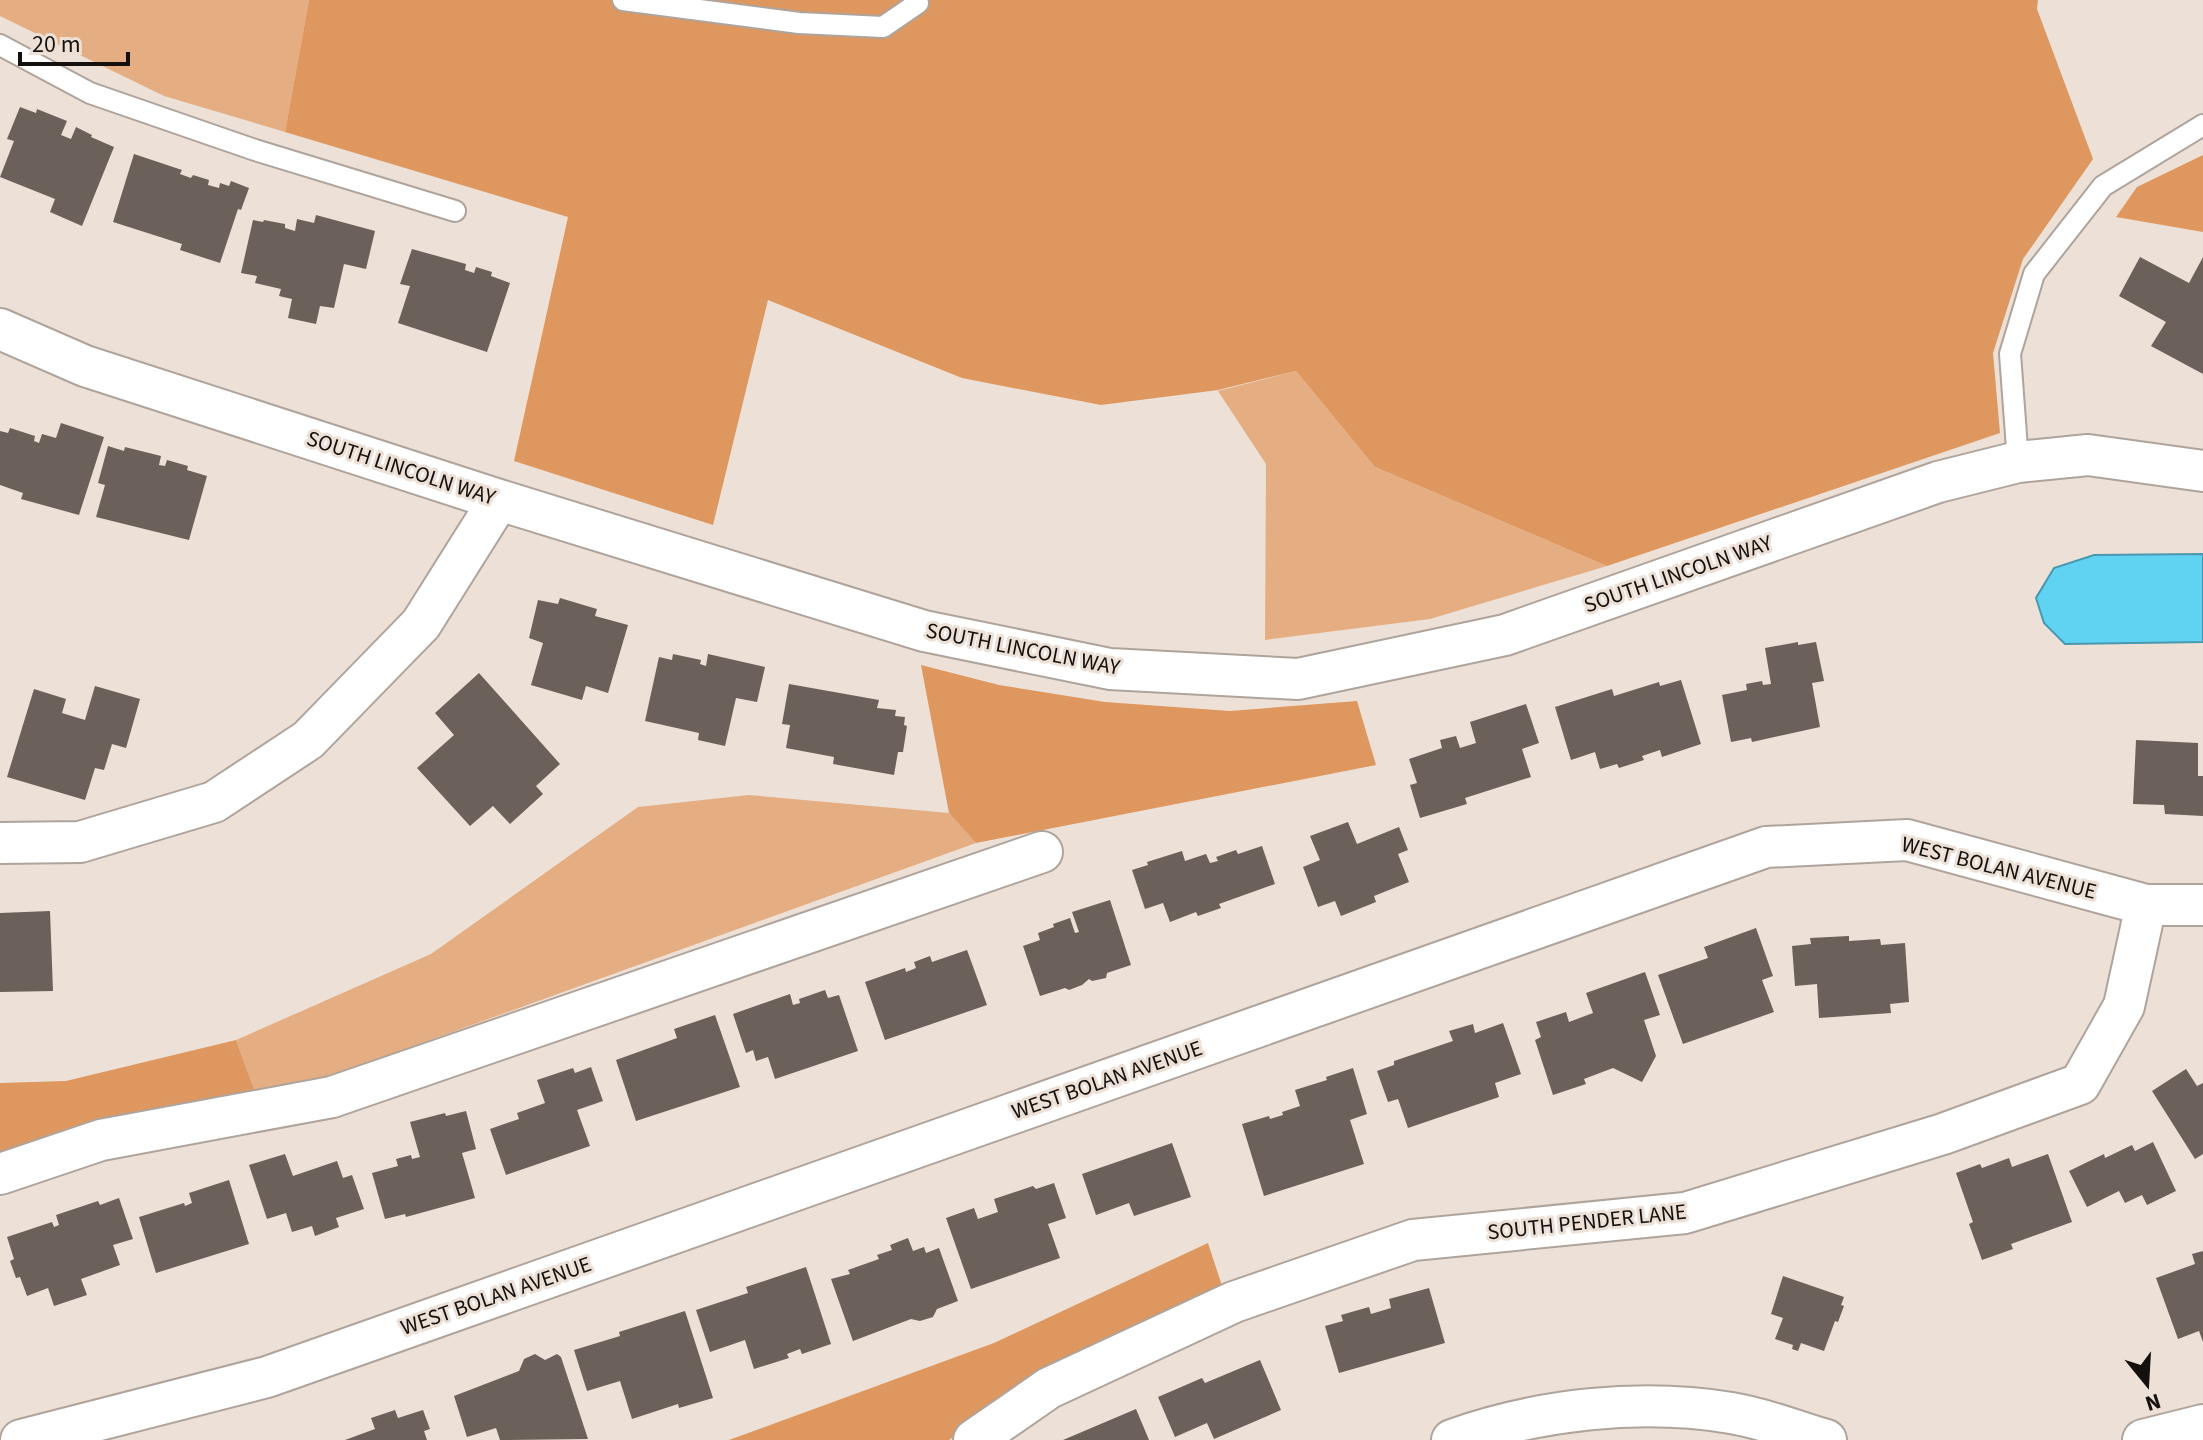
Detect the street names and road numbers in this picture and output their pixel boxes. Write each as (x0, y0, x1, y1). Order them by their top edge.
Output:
street label: SOUTH LINCOLN WAY (302, 422, 500, 514)
street label: SOUTH LINCOLN WAY (1580, 527, 1777, 621)
street label: SOUTH LINCOLN WAY (923, 614, 1123, 684)
street label: WEST BOLAN AVENUE (1898, 828, 2100, 908)
street label: WEST BOLAN AVENUE (1007, 1032, 1207, 1128)
street label: SOUTH PENDER LANE (1486, 1196, 1688, 1248)
street label: WEST BOLAN AVENUE (396, 1248, 596, 1344)

